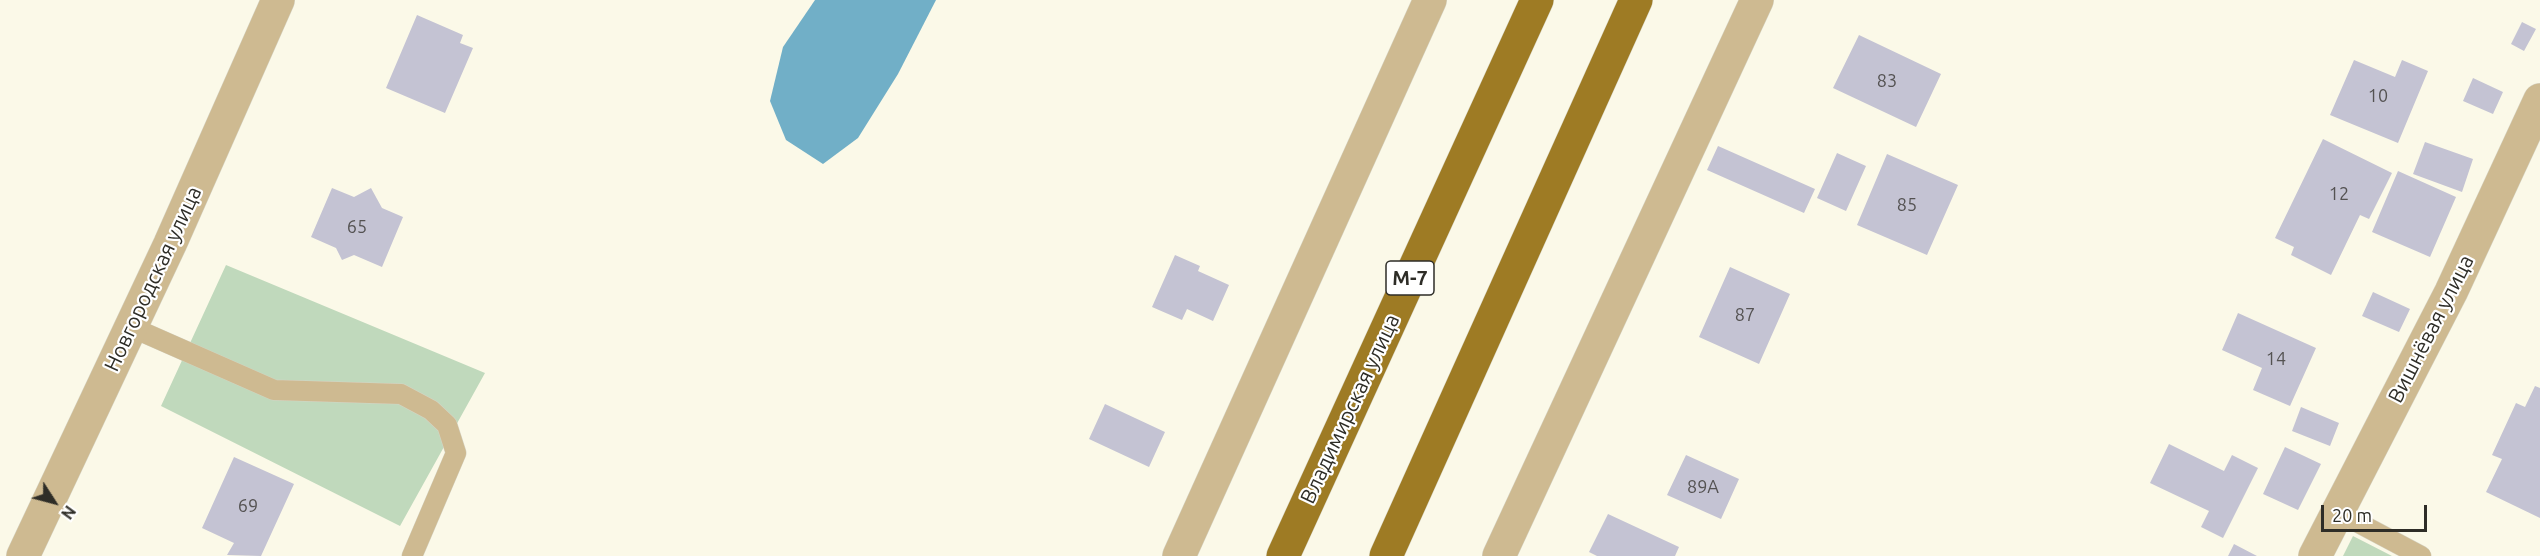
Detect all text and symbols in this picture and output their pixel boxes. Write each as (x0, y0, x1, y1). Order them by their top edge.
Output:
house number: 83 (1877, 70, 1897, 92)
house number: 10 (2368, 85, 2388, 107)
street label: Новгородская улица (99, 183, 207, 375)
house number: 12 (2329, 183, 2349, 205)
house number: 85 (1897, 194, 1917, 216)
house number: 65 (347, 216, 367, 238)
street label: Вишнёвая улица (2383, 251, 2479, 407)
road number: М-7 (1386, 261, 1434, 295)
house number: 87 (1735, 304, 1755, 326)
street label: Владимирская улица (1295, 310, 1405, 508)
house number: 14 (2266, 348, 2286, 370)
north arrow (24, 472, 84, 532)
house number: 89А (1687, 476, 1719, 498)
scale bar (2324, 493, 2430, 531)
house number: 69 (238, 495, 258, 517)
text: N (58, 502, 79, 523)
text: 20 m (2332, 505, 2372, 525)

